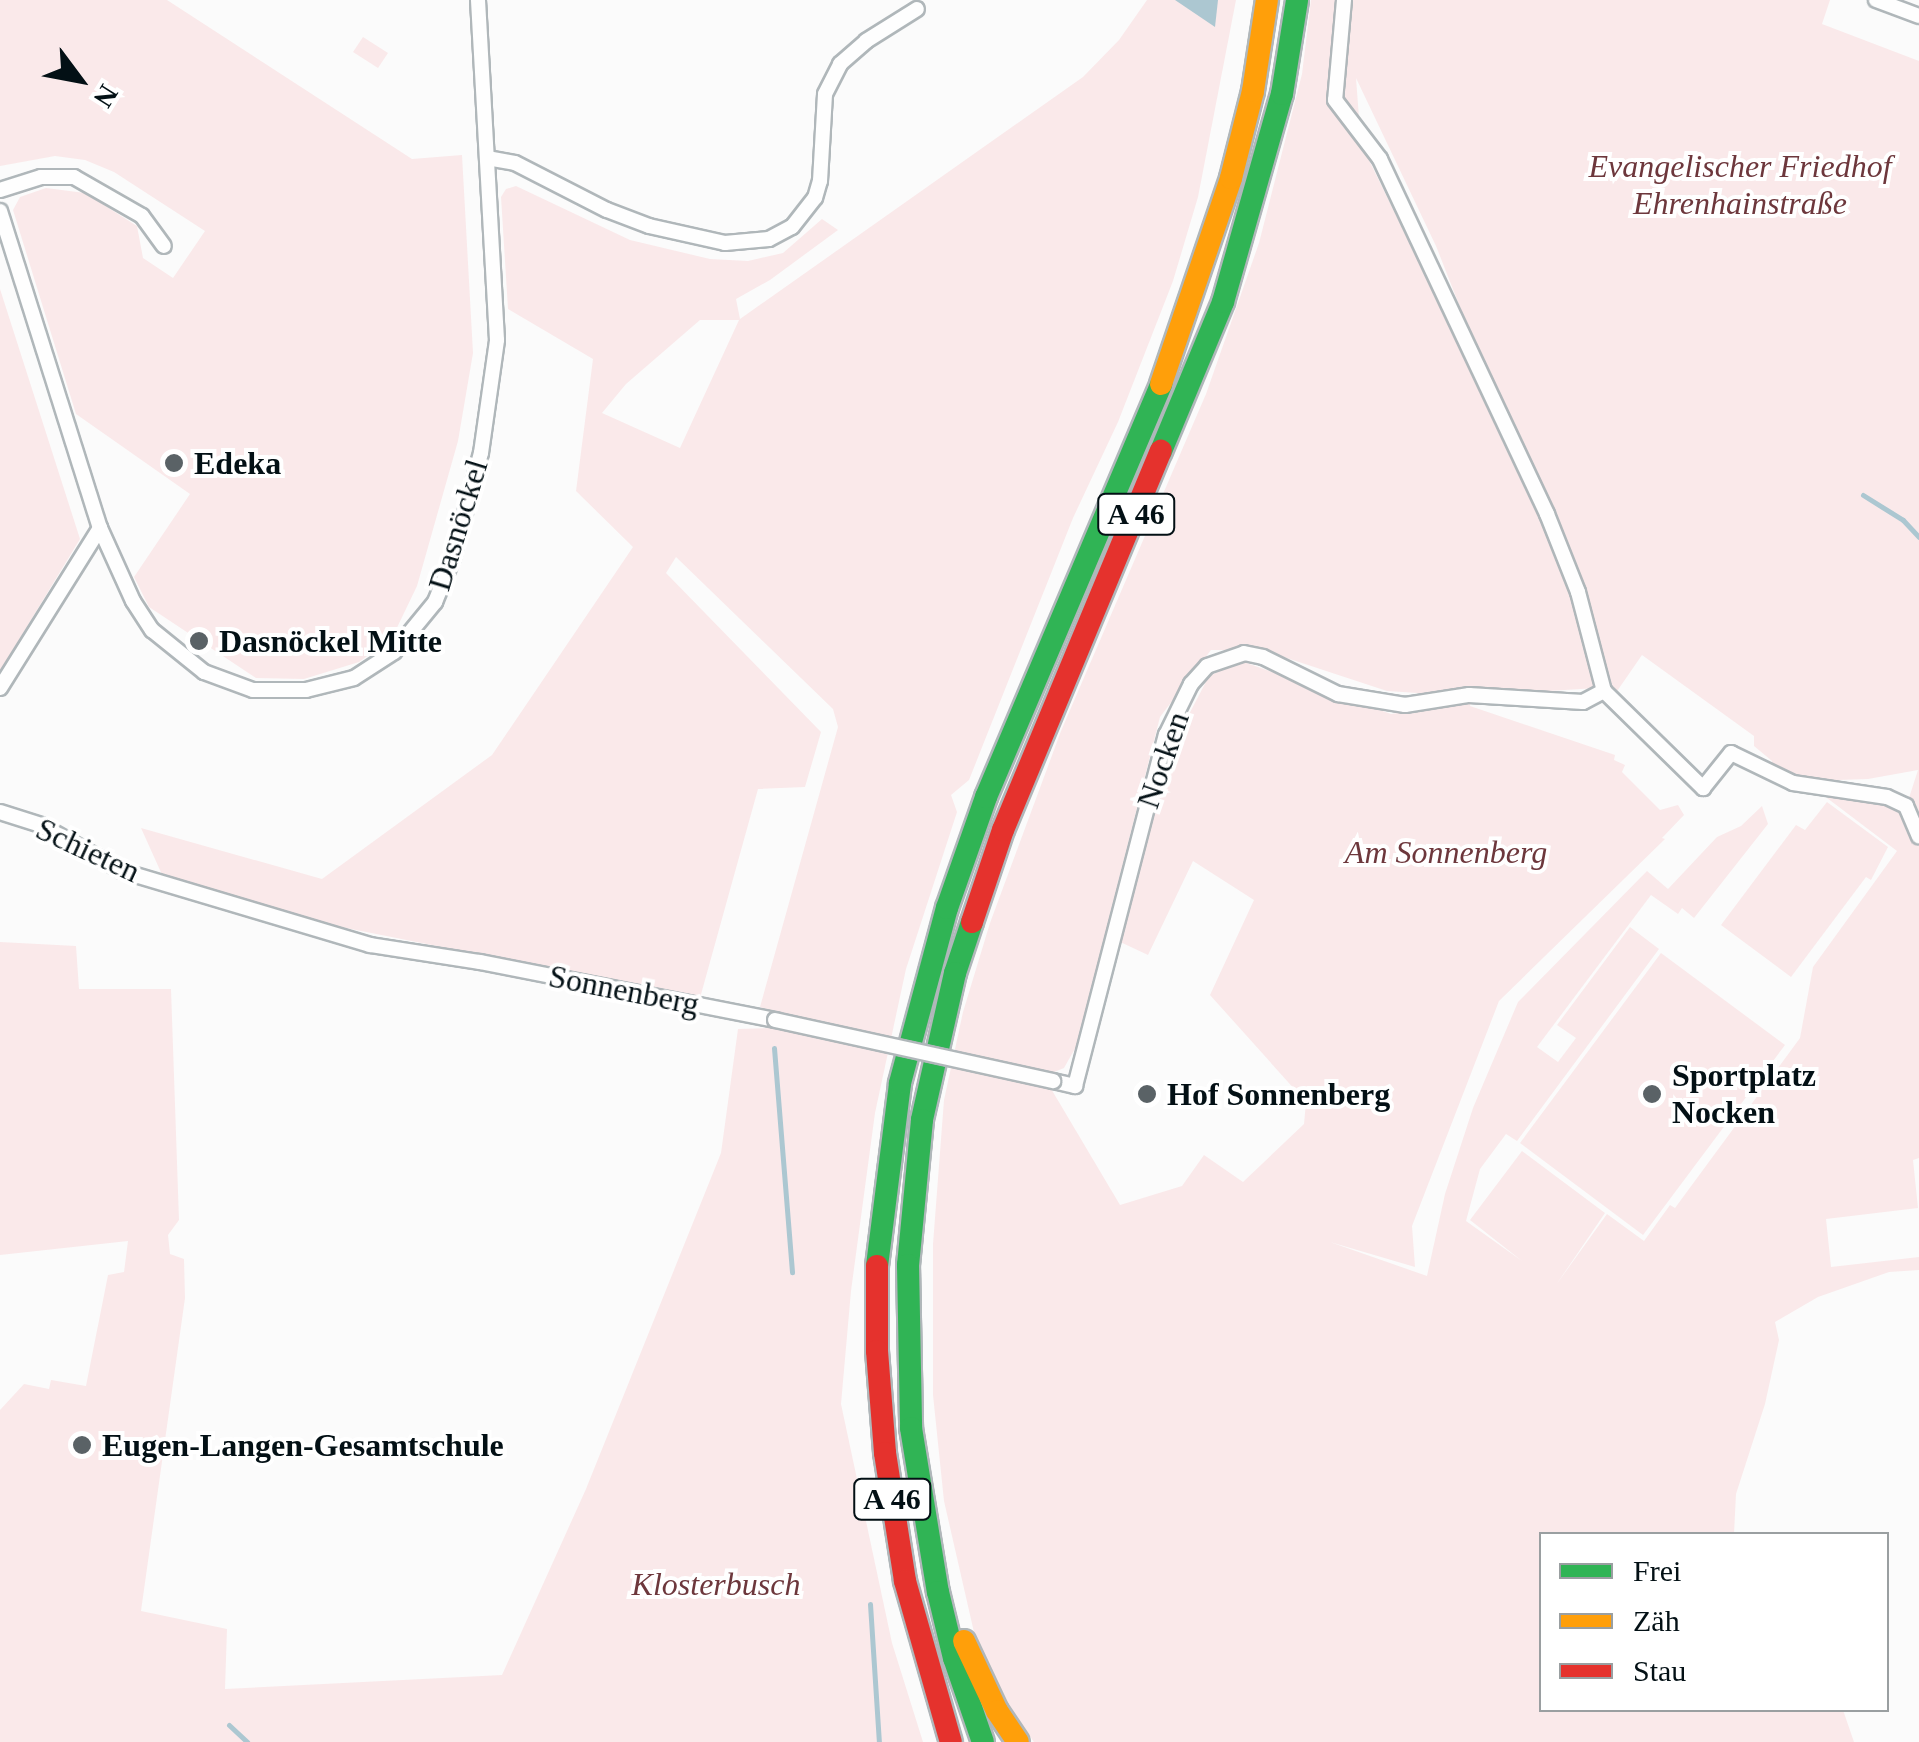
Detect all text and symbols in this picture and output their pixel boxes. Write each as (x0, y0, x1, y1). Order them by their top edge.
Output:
north arrow (30, 30, 130, 130)
text: N (87, 79, 124, 113)
park label: Evangelischer Friedhof Ehrenhainstraße (1588, 148, 1892, 223)
place label: Edeka (194, 444, 281, 482)
marker: Edeka (163, 452, 185, 474)
street label: Dasnöckel (420, 455, 496, 595)
road number: A 46 (1096, 489, 1176, 539)
place label: Dasnöckel Mitte (219, 622, 442, 660)
marker: Dasnöckel Mitte (188, 630, 210, 652)
street label: Nocken (1129, 707, 1197, 813)
street label: Schieten (30, 809, 146, 891)
park label: Am Sonnenberg (1345, 833, 1547, 871)
street label: Sonnenberg (546, 957, 702, 1023)
place label: Sportplatz Nocken (1672, 1057, 1816, 1132)
place label: Hof Sonnenberg (1167, 1075, 1390, 1113)
marker: Hof Sonnenberg (1136, 1083, 1158, 1105)
marker: Sportplatz Nocken (1641, 1083, 1663, 1105)
place label: Eugen-Langen-Gesamtschule (102, 1426, 504, 1464)
marker: Eugen-Langen-Gesamtschule (71, 1434, 93, 1456)
road number: A 46 (852, 1474, 932, 1524)
legend (1539, 1532, 1889, 1712)
text: Frei (1633, 1554, 1681, 1587)
park label: Klosterbusch (632, 1565, 800, 1603)
text: Zäh (1633, 1604, 1680, 1637)
text: Stau (1633, 1654, 1686, 1687)

